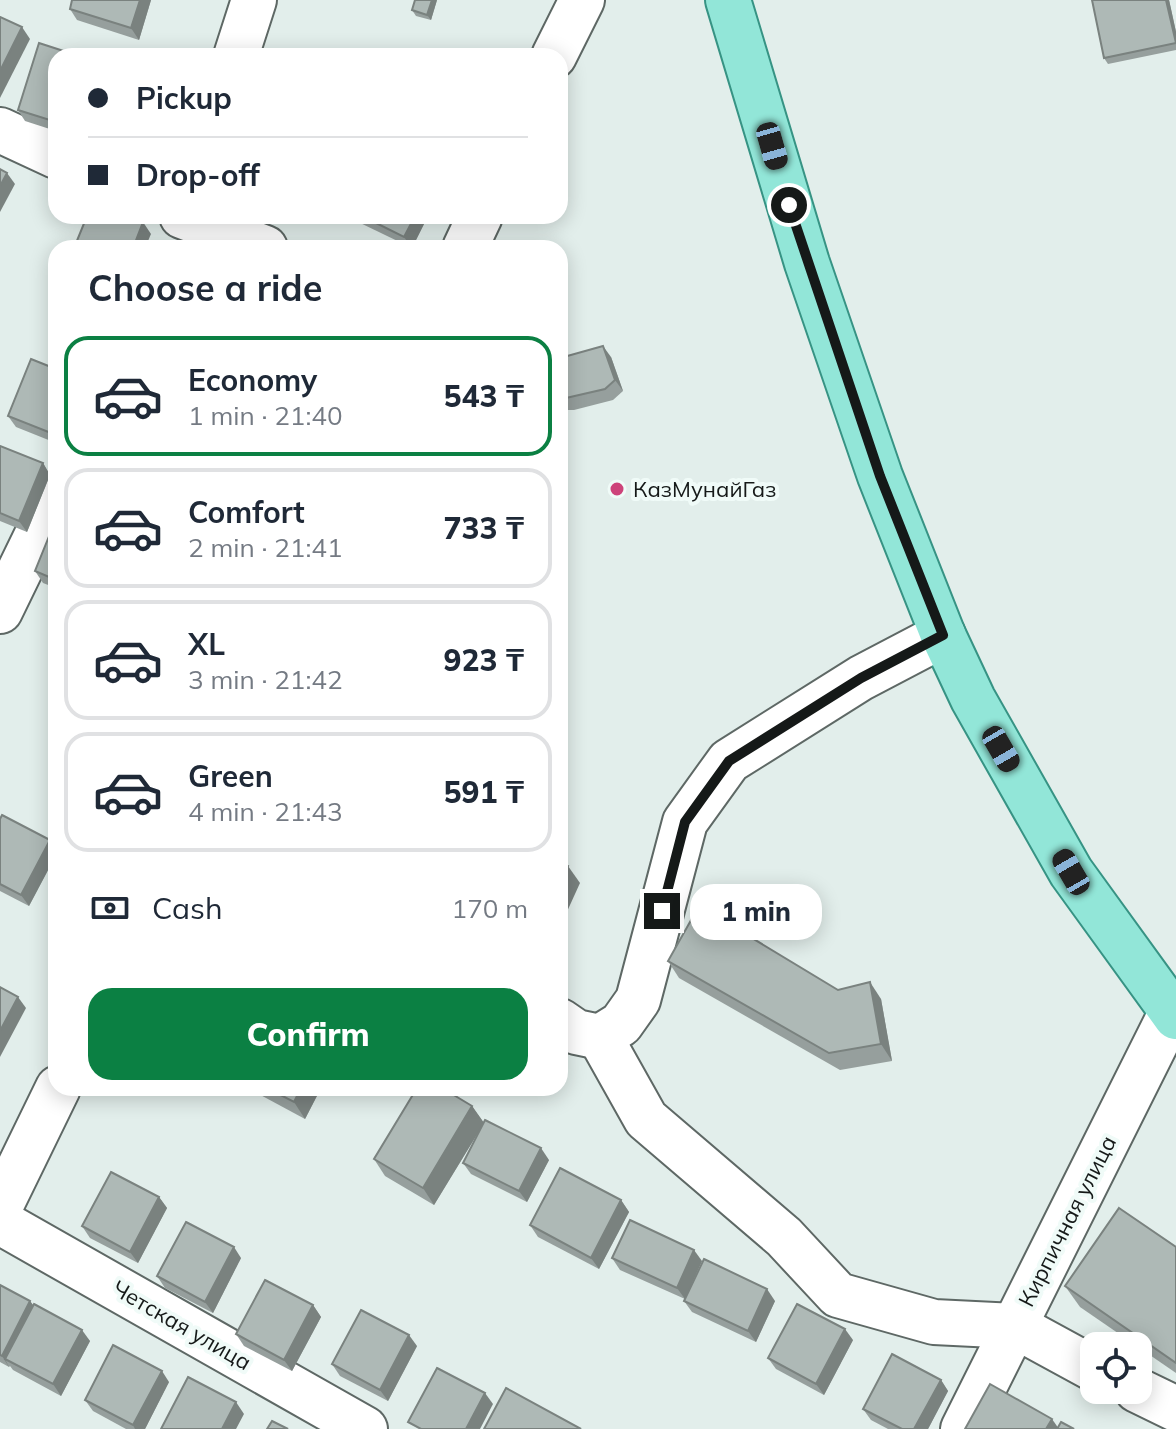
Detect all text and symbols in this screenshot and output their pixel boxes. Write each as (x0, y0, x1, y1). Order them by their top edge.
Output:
text: Pickup (136, 79, 232, 117)
car (754, 120, 790, 172)
text: Drop-off (136, 156, 260, 194)
route start (771, 187, 807, 223)
text: Choose a ride (88, 265, 322, 310)
icon: car (92, 360, 164, 432)
text: Economy (188, 361, 317, 399)
text: 543 ₸ (444, 377, 524, 415)
text: 1 min · 21:40 (188, 399, 343, 432)
place label: КазМунайГаз (633, 475, 776, 503)
marker: КазМунайГаз (608, 480, 626, 498)
icon: car (92, 492, 164, 564)
text: Comfort (188, 493, 305, 531)
text: 733 ₸ (444, 509, 524, 547)
text: 2 min · 21:41 (188, 531, 343, 564)
icon: car (92, 624, 164, 696)
text: XL (188, 625, 225, 663)
text: 923 ₸ (444, 641, 524, 679)
text: 3 min · 21:42 (188, 663, 343, 696)
car (979, 722, 1023, 776)
icon: car (92, 756, 164, 828)
text: Green (188, 757, 273, 795)
text: 591 ₸ (444, 773, 524, 811)
text: 4 min · 21:43 (188, 795, 343, 828)
car (1049, 845, 1093, 899)
callout: 1 min (690, 883, 822, 939)
icon: cash (88, 886, 132, 930)
text: Cash (152, 889, 223, 927)
text: 170 m (452, 892, 528, 925)
route end (644, 893, 680, 929)
text: 1 min (721, 895, 791, 928)
button: Confirm (88, 988, 528, 1080)
street label: Кирпичная улица (1012, 1131, 1122, 1311)
street label: Четская улица (108, 1274, 256, 1376)
map controls (1080, 1332, 1152, 1404)
button: locate (1080, 1332, 1152, 1404)

